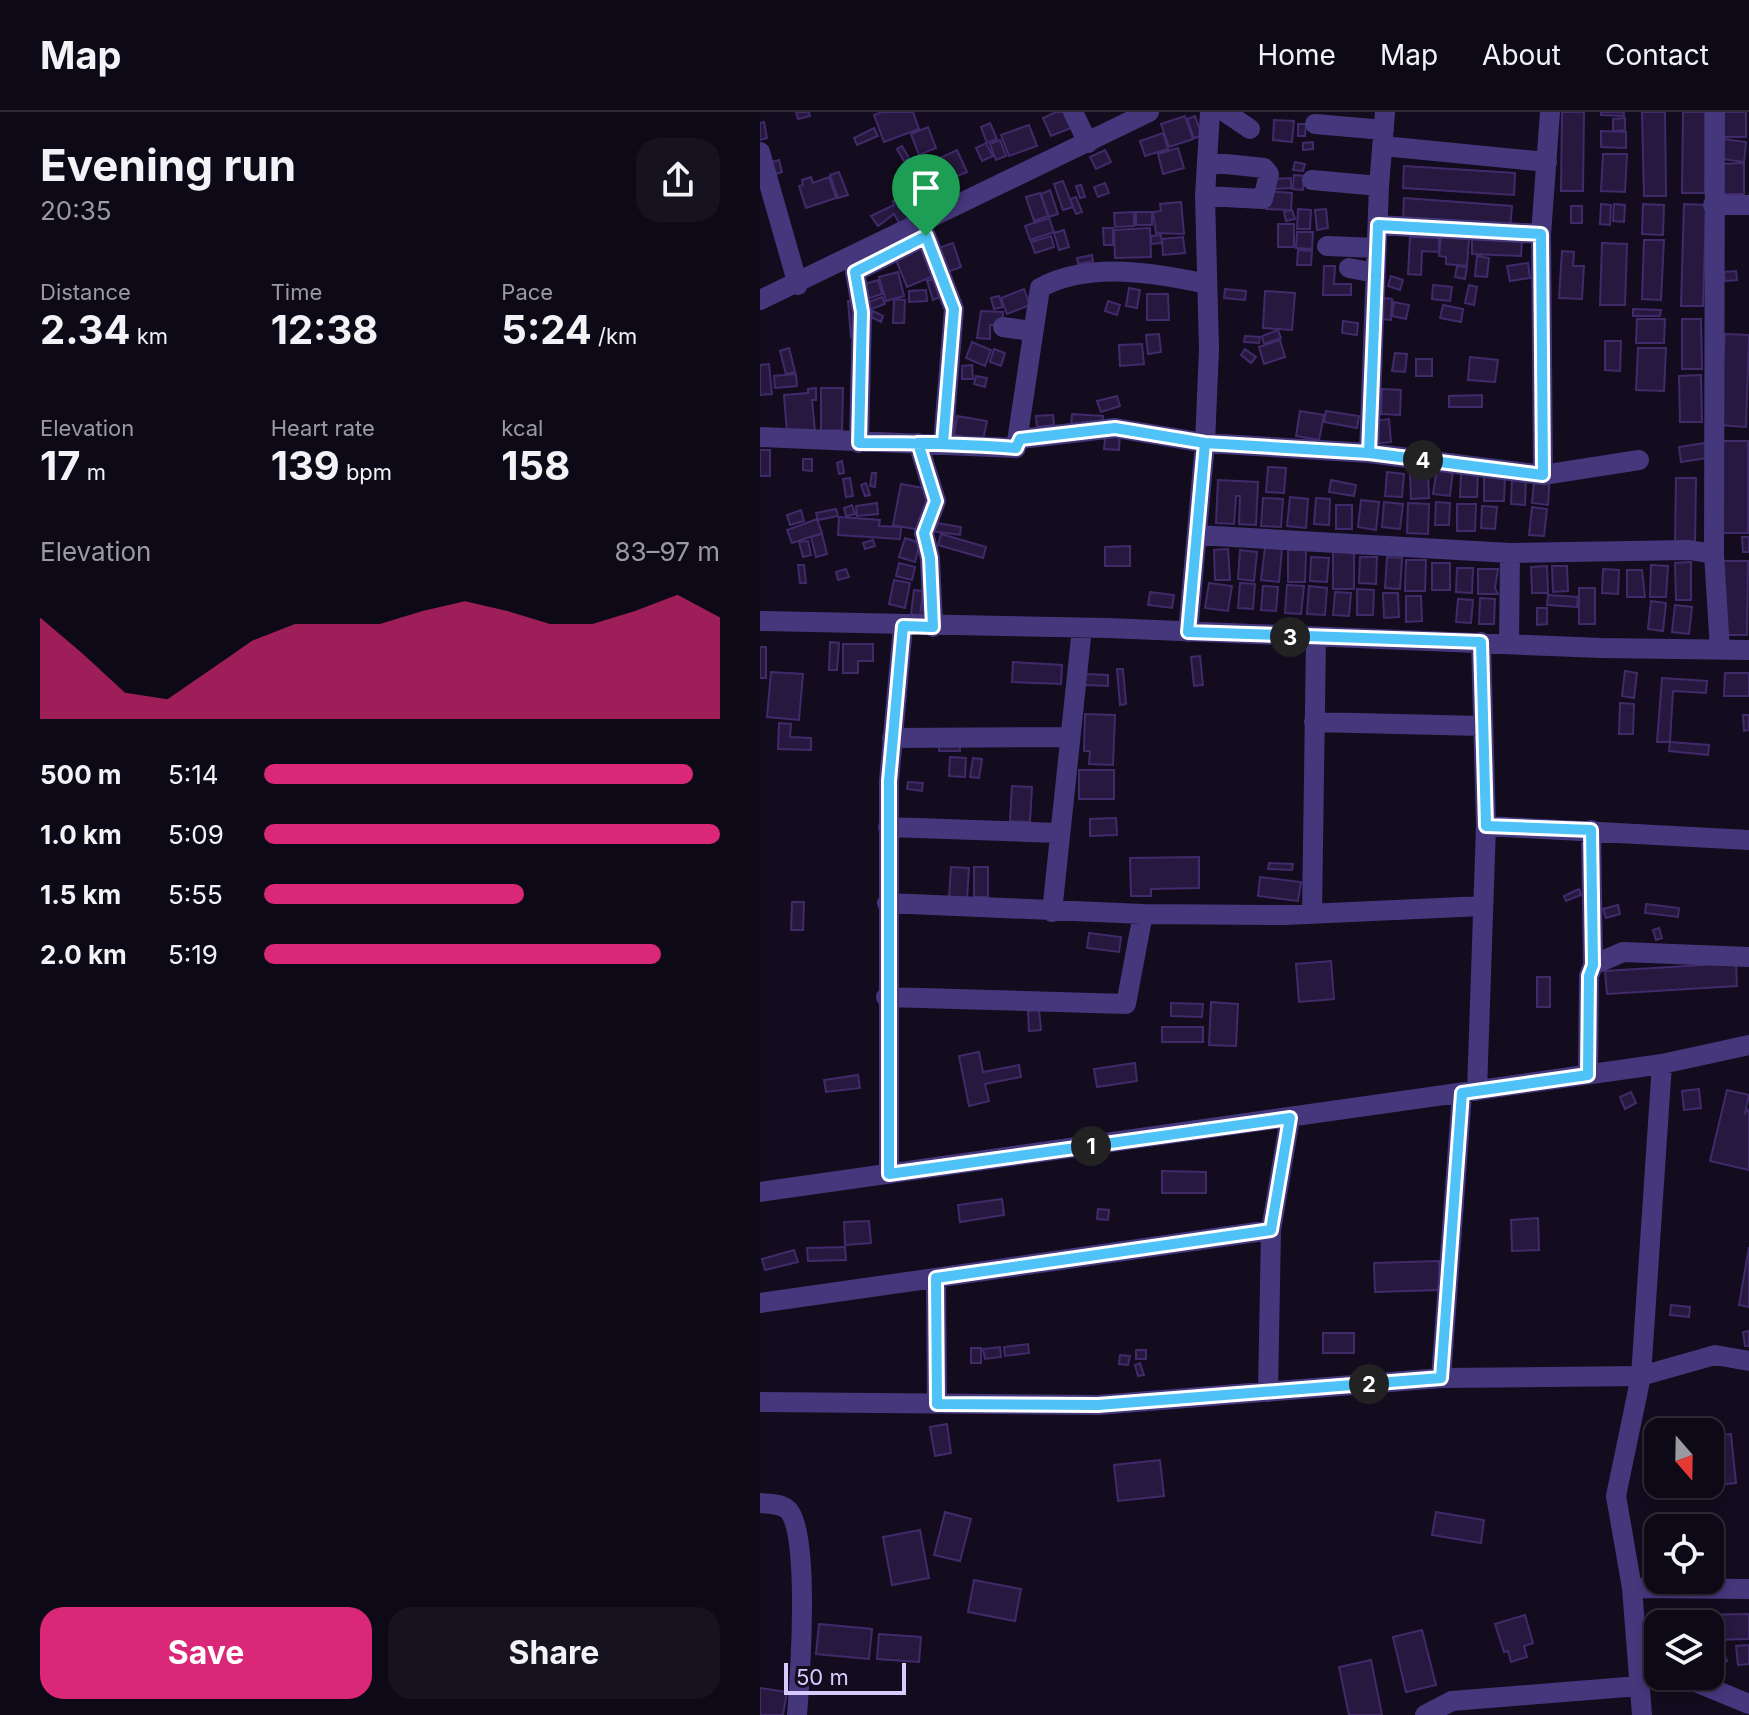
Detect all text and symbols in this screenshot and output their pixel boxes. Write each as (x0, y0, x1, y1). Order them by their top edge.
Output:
text: Map (40, 32, 121, 78)
text: Home (1257, 38, 1336, 72)
text: Map (1380, 38, 1438, 72)
text: About (1482, 38, 1561, 72)
text: Contact (1605, 38, 1709, 72)
text: Evening run (40, 138, 296, 192)
button: share (636, 138, 720, 222)
pin (892, 154, 960, 236)
icon: arrive (904, 166, 948, 210)
text: 20:35 (40, 195, 112, 226)
text: Distance (40, 279, 131, 305)
text: Time (271, 279, 322, 305)
text: Pace (501, 279, 553, 305)
text: 2.34 (40, 305, 131, 354)
text: 12:38 (271, 305, 378, 354)
text: 5:24 (501, 305, 592, 354)
text: km (131, 323, 168, 349)
text: /km (592, 323, 637, 349)
text: Elevation (40, 415, 134, 441)
text: Heart rate (271, 415, 375, 441)
text: kcal (501, 415, 543, 441)
pin: 4 (1403, 440, 1443, 480)
text: 17 (40, 441, 81, 490)
text: 139 (271, 441, 340, 490)
text: 158 (501, 441, 570, 490)
text: 4 (1416, 447, 1430, 473)
text: m (81, 459, 106, 485)
text: bpm (340, 459, 392, 485)
text: Elevation (40, 536, 151, 567)
text: 83–97 m (614, 536, 720, 567)
pin: 3 (1270, 617, 1310, 657)
text: 3 (1283, 624, 1297, 650)
text: 500 m (40, 759, 122, 790)
text: 5:14 (168, 759, 219, 790)
text: 1.0 km (40, 819, 122, 850)
text: 5:09 (168, 819, 224, 850)
text: 1.5 km (40, 879, 121, 910)
text: 5:55 (168, 879, 223, 910)
text: 2.0 km (40, 939, 127, 970)
text: 5:19 (168, 939, 218, 970)
pin: 1 (1071, 1126, 1111, 1166)
text: 1 (1086, 1133, 1096, 1159)
pin: 2 (1349, 1364, 1389, 1404)
text: 2 (1362, 1371, 1376, 1397)
north arrow (1644, 1418, 1724, 1498)
map controls (1644, 1418, 1724, 1690)
button: locate (1644, 1514, 1724, 1594)
button: Save (40, 1607, 372, 1699)
button: Share (388, 1607, 720, 1699)
button: layers (1644, 1610, 1724, 1690)
scale bar (784, 1659, 906, 1695)
text: 50 m (796, 1664, 849, 1690)

